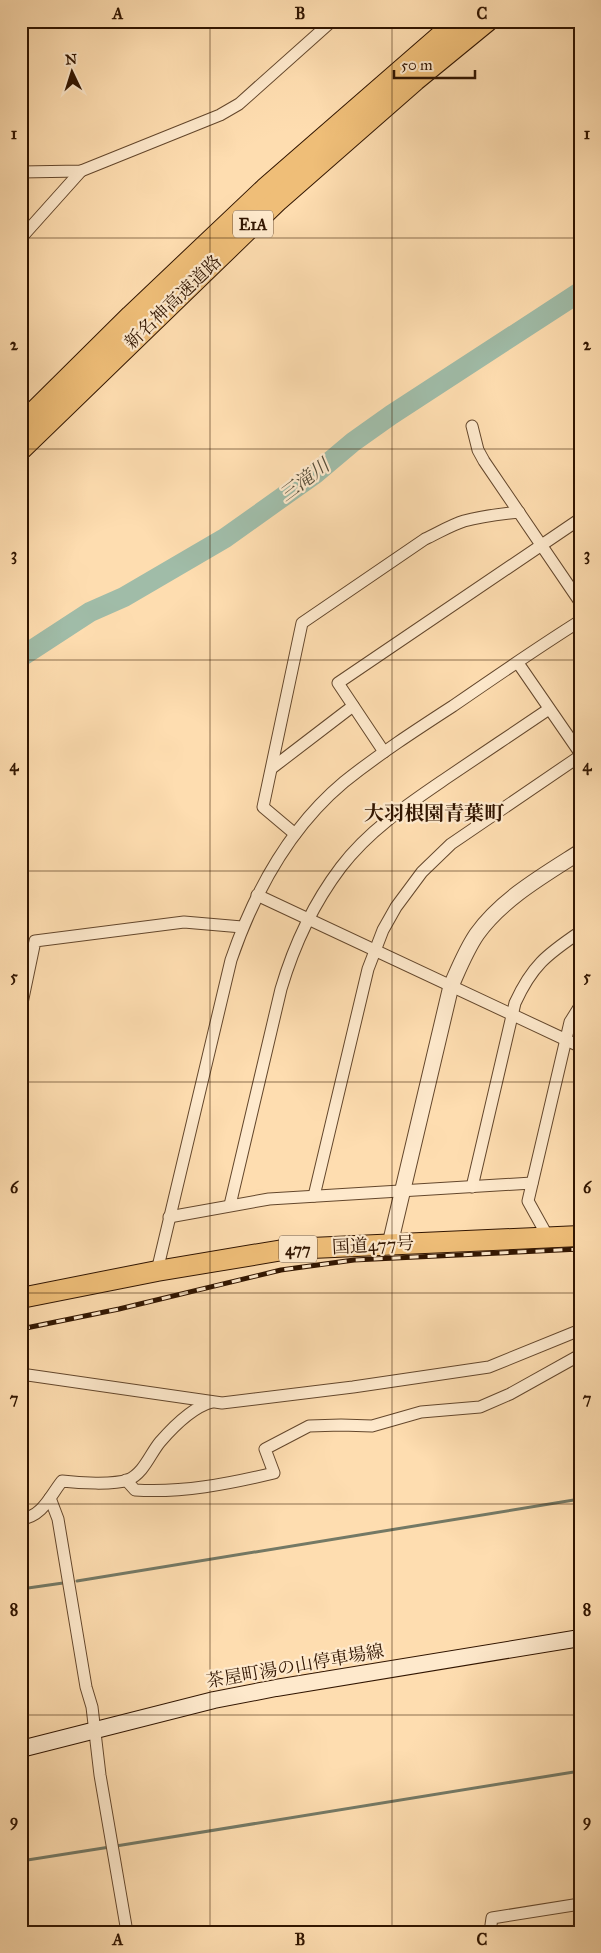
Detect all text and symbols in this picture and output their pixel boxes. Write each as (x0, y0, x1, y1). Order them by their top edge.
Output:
text: A (112, 4, 124, 23)
text: B (295, 4, 305, 23)
text: C (477, 4, 488, 23)
north arrow (48, 48, 98, 98)
scale bar (394, 48, 475, 80)
text: N (65, 51, 78, 68)
text: 50 m (401, 56, 433, 74)
text: 1 (11, 124, 18, 143)
text: 1 (584, 124, 591, 143)
road number: E1A (233, 210, 273, 238)
street label: 新名神高速道路 (120, 250, 226, 354)
text: 2 (10, 335, 19, 354)
text: 2 (583, 335, 592, 354)
water label: 三滝川 (274, 452, 335, 506)
text: 3 (11, 545, 17, 565)
text: 3 (584, 545, 590, 565)
text: 4 (10, 756, 20, 776)
text: 4 (583, 756, 593, 776)
district label: 大羽根園青葉町 (364, 801, 505, 825)
text: 5 (10, 967, 18, 986)
text: 5 (583, 967, 591, 986)
text: 6 (10, 1178, 19, 1197)
text: 6 (583, 1178, 592, 1197)
street label: 国道477号 (331, 1232, 415, 1258)
road number: 477 (279, 1236, 317, 1262)
text: 7 (10, 1389, 19, 1408)
text: 7 (583, 1389, 592, 1408)
text: 8 (10, 1600, 18, 1619)
text: 8 (583, 1600, 591, 1619)
street label: 茶屋町湯の山停車場線 (204, 1640, 386, 1692)
text: 9 (10, 1811, 18, 1831)
text: 9 (583, 1811, 591, 1831)
text: A (112, 1930, 124, 1949)
text: B (295, 1930, 305, 1949)
text: C (477, 1930, 488, 1949)

